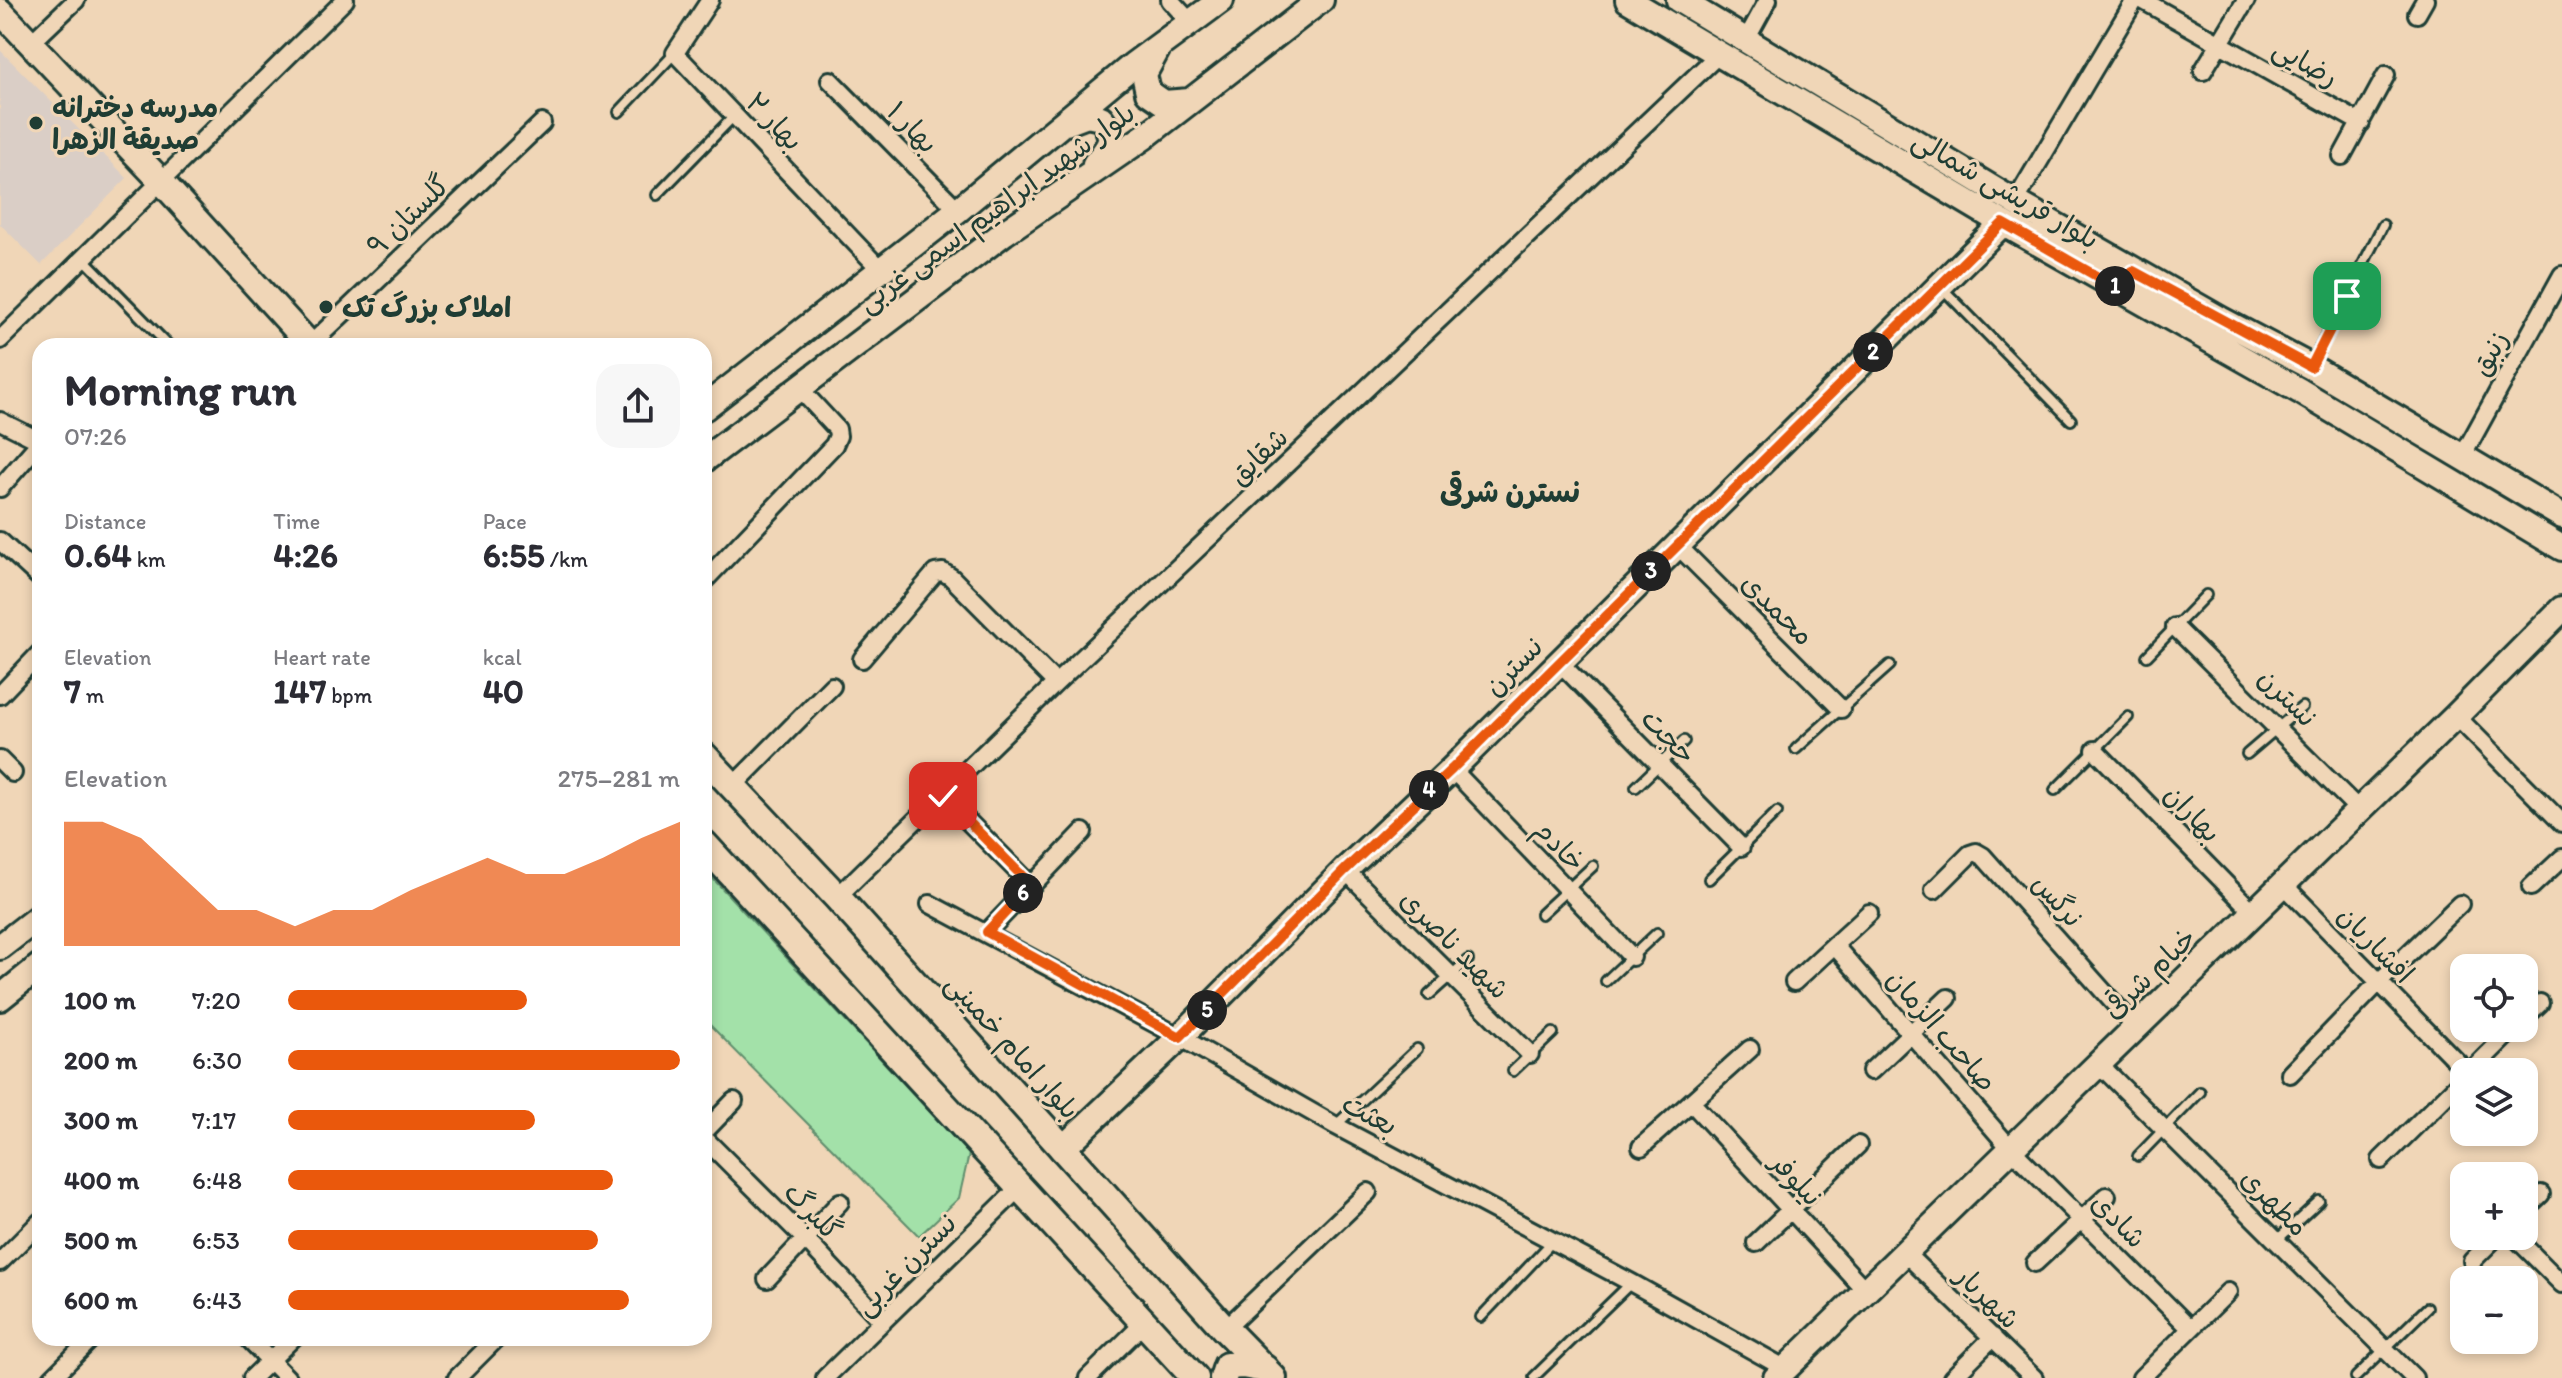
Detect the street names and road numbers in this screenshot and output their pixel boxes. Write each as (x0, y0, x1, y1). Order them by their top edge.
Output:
street label: رضایی (2267, 30, 2345, 95)
street label: بهار ۲ (739, 85, 811, 158)
street label: بهار ۱ (880, 94, 946, 161)
street label: بلوار شهید ابراهیم اسمی غربی (851, 95, 1144, 323)
street label: بلوار قریشی شمالی (1906, 122, 2105, 257)
street label: گلستان ۹ (359, 167, 457, 263)
street label: زنبق (2463, 324, 2516, 382)
street label: شقایق (1221, 420, 1295, 492)
street label: محمدی (1735, 566, 1821, 652)
street label: نسترن (1476, 629, 1550, 703)
street label: نسترن (2251, 660, 2325, 734)
street label: حجت (1635, 701, 1703, 771)
street label: بهاران (2157, 777, 2229, 850)
street label: خادم (1524, 812, 1593, 882)
street label: نرگس (2025, 866, 2091, 934)
street label: شهید ناصری (1393, 882, 1517, 1006)
street label: افشاریان (2331, 898, 2421, 990)
street label: خیام شرقی (2095, 920, 2206, 1029)
street label: صاحب الزمان (1879, 962, 2004, 1099)
street label: بلوار امام خمینی (935, 966, 1087, 1129)
street label: بعثت (1336, 1085, 1404, 1143)
street label: نیلوفر (1761, 1144, 1830, 1214)
street label: مطهری (2234, 1161, 2316, 1243)
street label: گلبرگ (777, 1175, 849, 1248)
street label: شادی (2084, 1185, 2154, 1255)
street label: نسترن غربی (847, 1206, 964, 1323)
street label: شهریار (1947, 1257, 2027, 1336)

